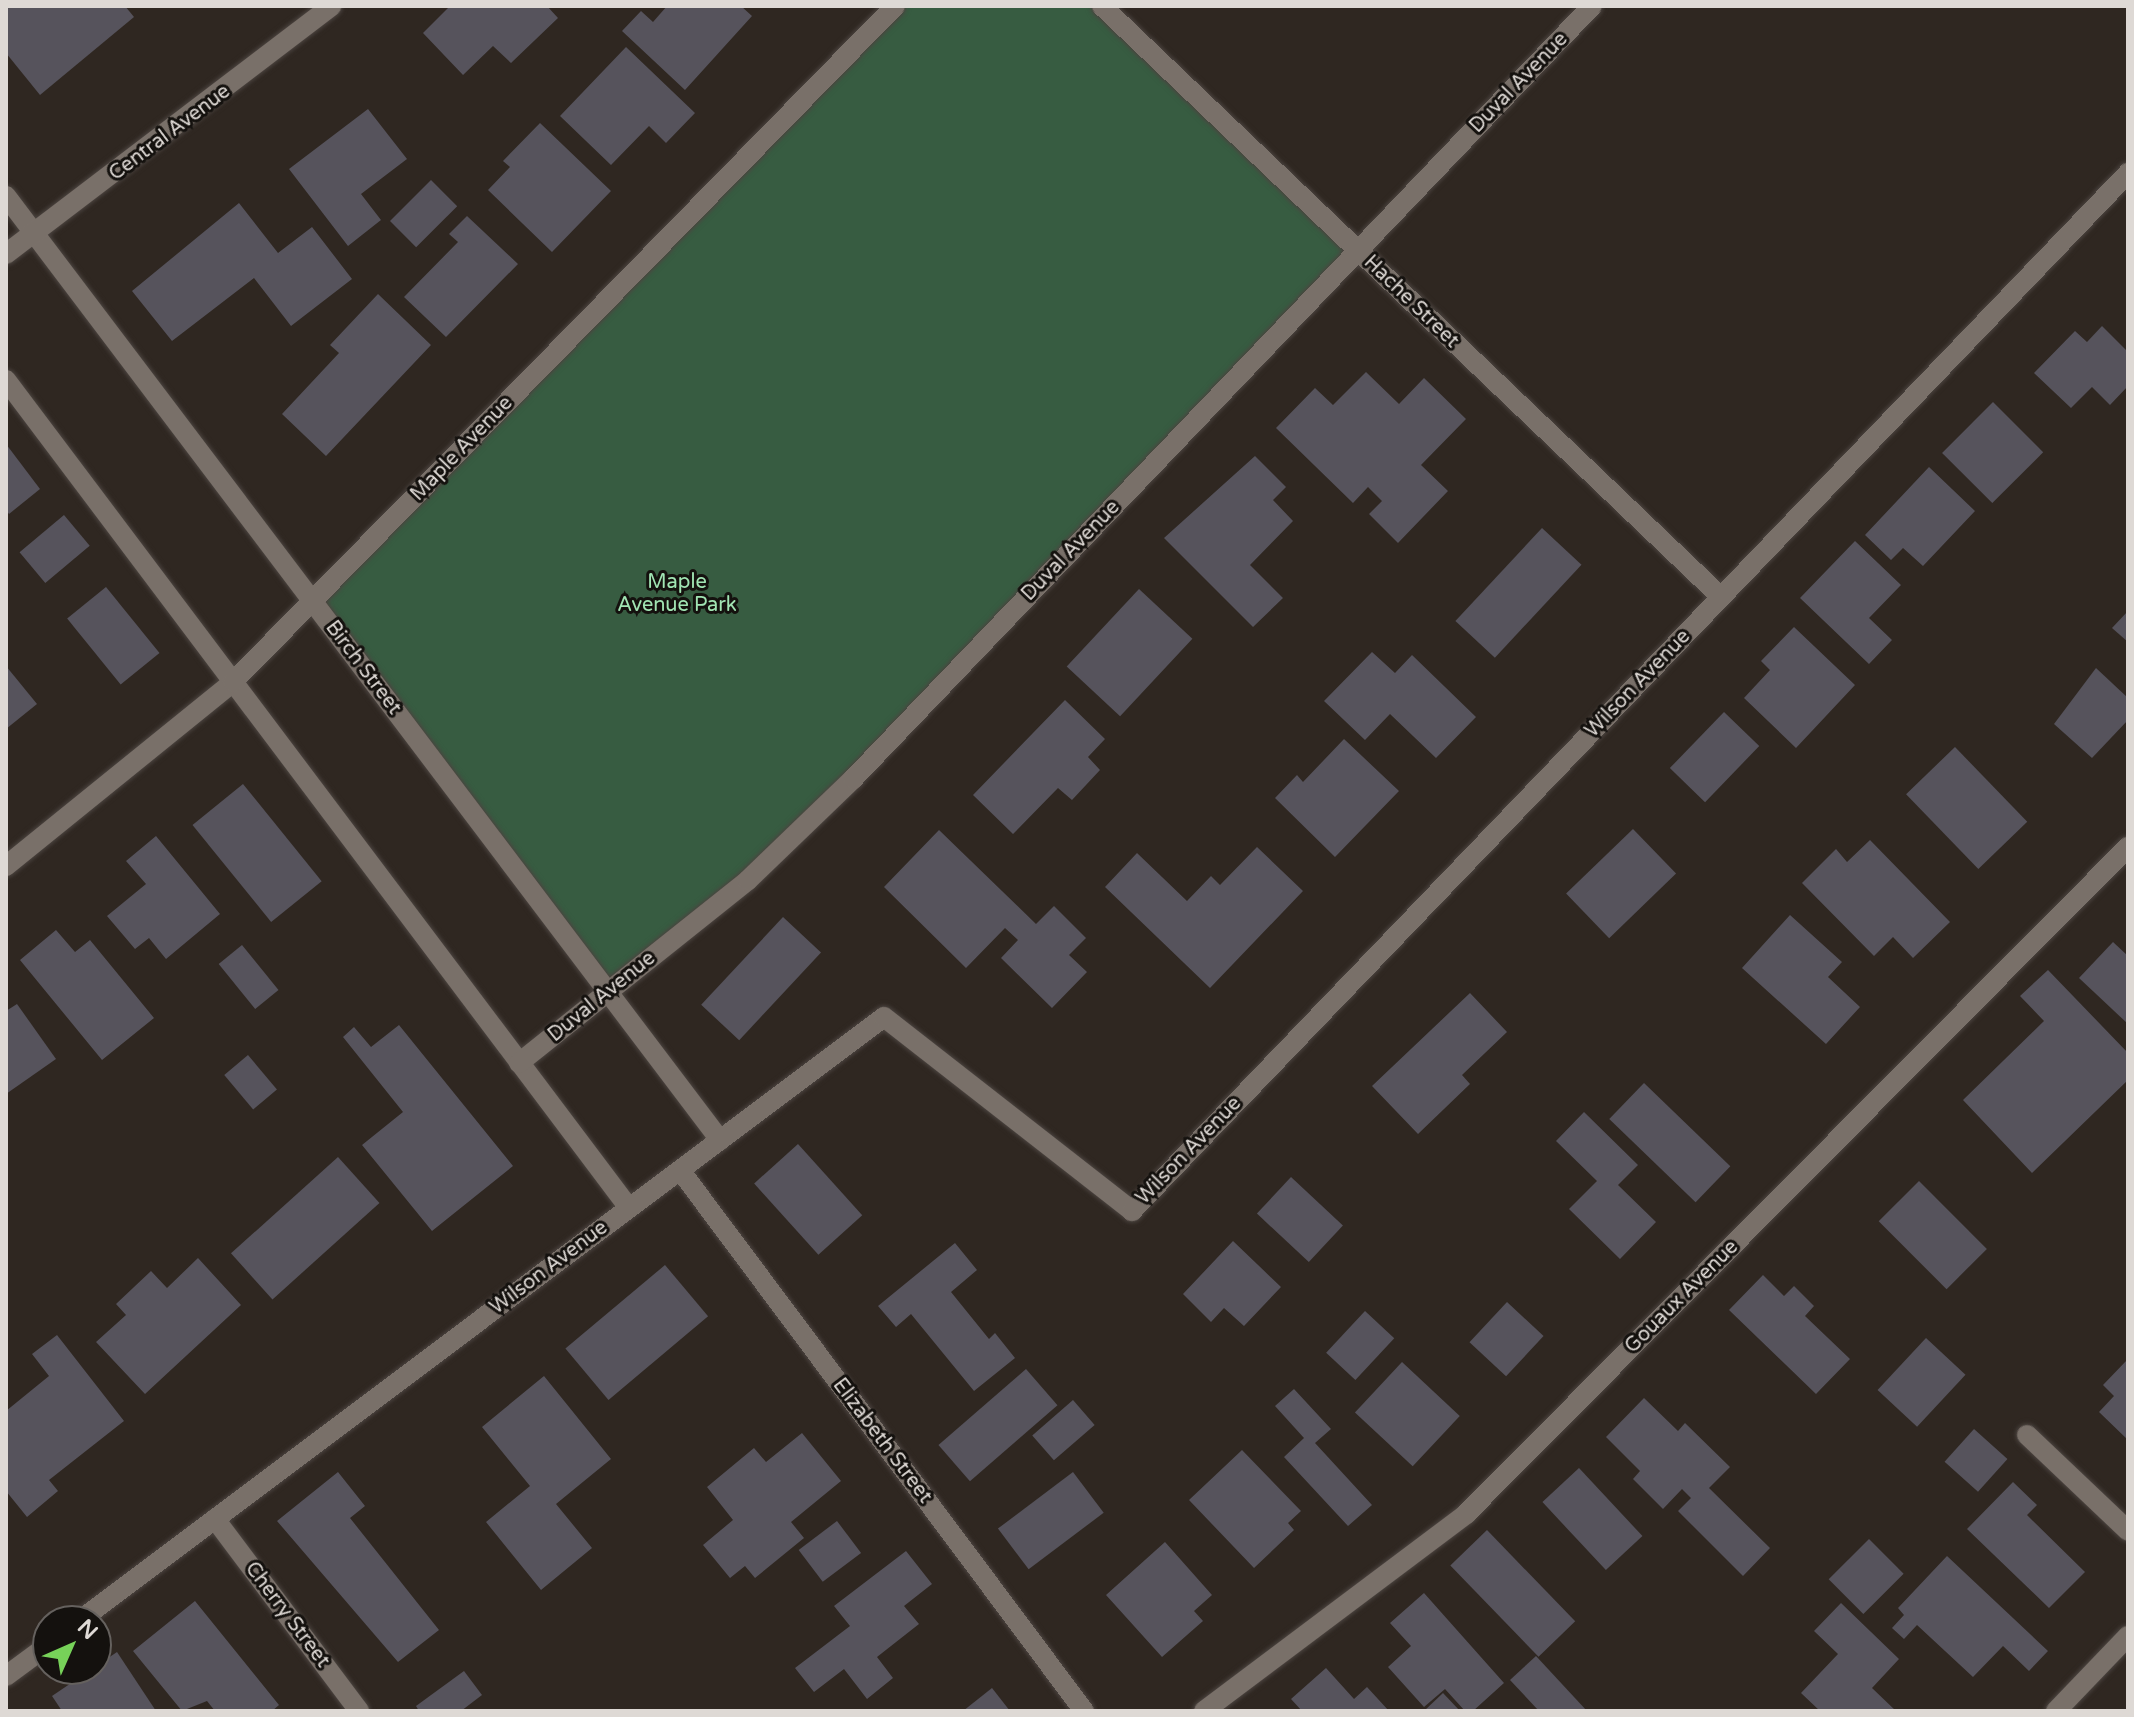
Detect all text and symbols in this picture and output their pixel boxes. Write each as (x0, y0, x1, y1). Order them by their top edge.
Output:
street label: Duval Avenue (1465, 28, 1573, 138)
street label: Central Avenue (105, 80, 235, 186)
street label: Hache Street (1358, 251, 1464, 353)
street label: Maple Avenue (406, 392, 518, 506)
street label: Duval Avenue (1017, 496, 1125, 606)
park label: Maple Avenue Park (617, 571, 737, 618)
street label: Birch Street (320, 616, 406, 720)
street label: Wilson Avenue (1580, 625, 1696, 743)
street label: Duval Avenue (544, 947, 660, 1047)
street label: Wilson Avenue (1131, 1092, 1247, 1210)
street label: Wilson Avenue (486, 1216, 612, 1320)
street label: Gouaux Avenue (1620, 1235, 1744, 1359)
street label: Elizabeth Street (827, 1374, 937, 1508)
street label: Cherry Street (240, 1558, 334, 1672)
north arrow (32, 1605, 112, 1685)
text: N (72, 1614, 103, 1645)

